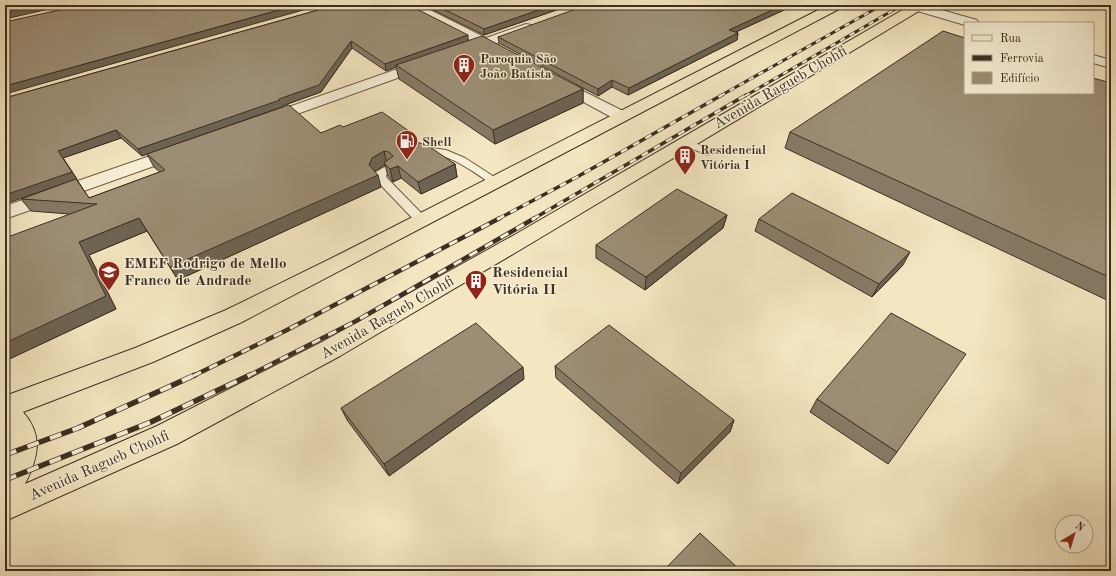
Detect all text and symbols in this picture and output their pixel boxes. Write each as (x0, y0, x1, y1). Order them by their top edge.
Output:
legend (964, 22, 1094, 94)
text: Rua (1000, 33, 1021, 45)
street label: Avenida Ragueb Chohfi (712, 44, 850, 133)
building icon: Paroquia São João Batista (451, 52, 477, 85)
place label: Paroquia São João Batista (480, 53, 557, 81)
text: Ferrovia (1000, 53, 1044, 65)
text: Edifício (1000, 73, 1039, 85)
fuel station icon: Shell (394, 128, 420, 161)
place label: Shell (422, 136, 451, 149)
building icon: Residencial Vitória I (672, 143, 698, 176)
place label: Residencial Vitória I (700, 144, 766, 172)
place label: EMEF Rodrigo de Mello Franco de Andrade (124, 257, 286, 289)
school or university icon: EMEF Rodrigo de Mello Franco de Andrade (96, 259, 122, 292)
place label: Residencial Vitória II (492, 266, 568, 298)
building icon: Residencial Vitória II (463, 268, 489, 301)
street label: Avenida Ragueb Chohfi (319, 274, 457, 363)
street label: Avenida Ragueb Chohfi (28, 429, 172, 504)
north arrow (1054, 514, 1094, 554)
text: N (1073, 520, 1086, 535)

